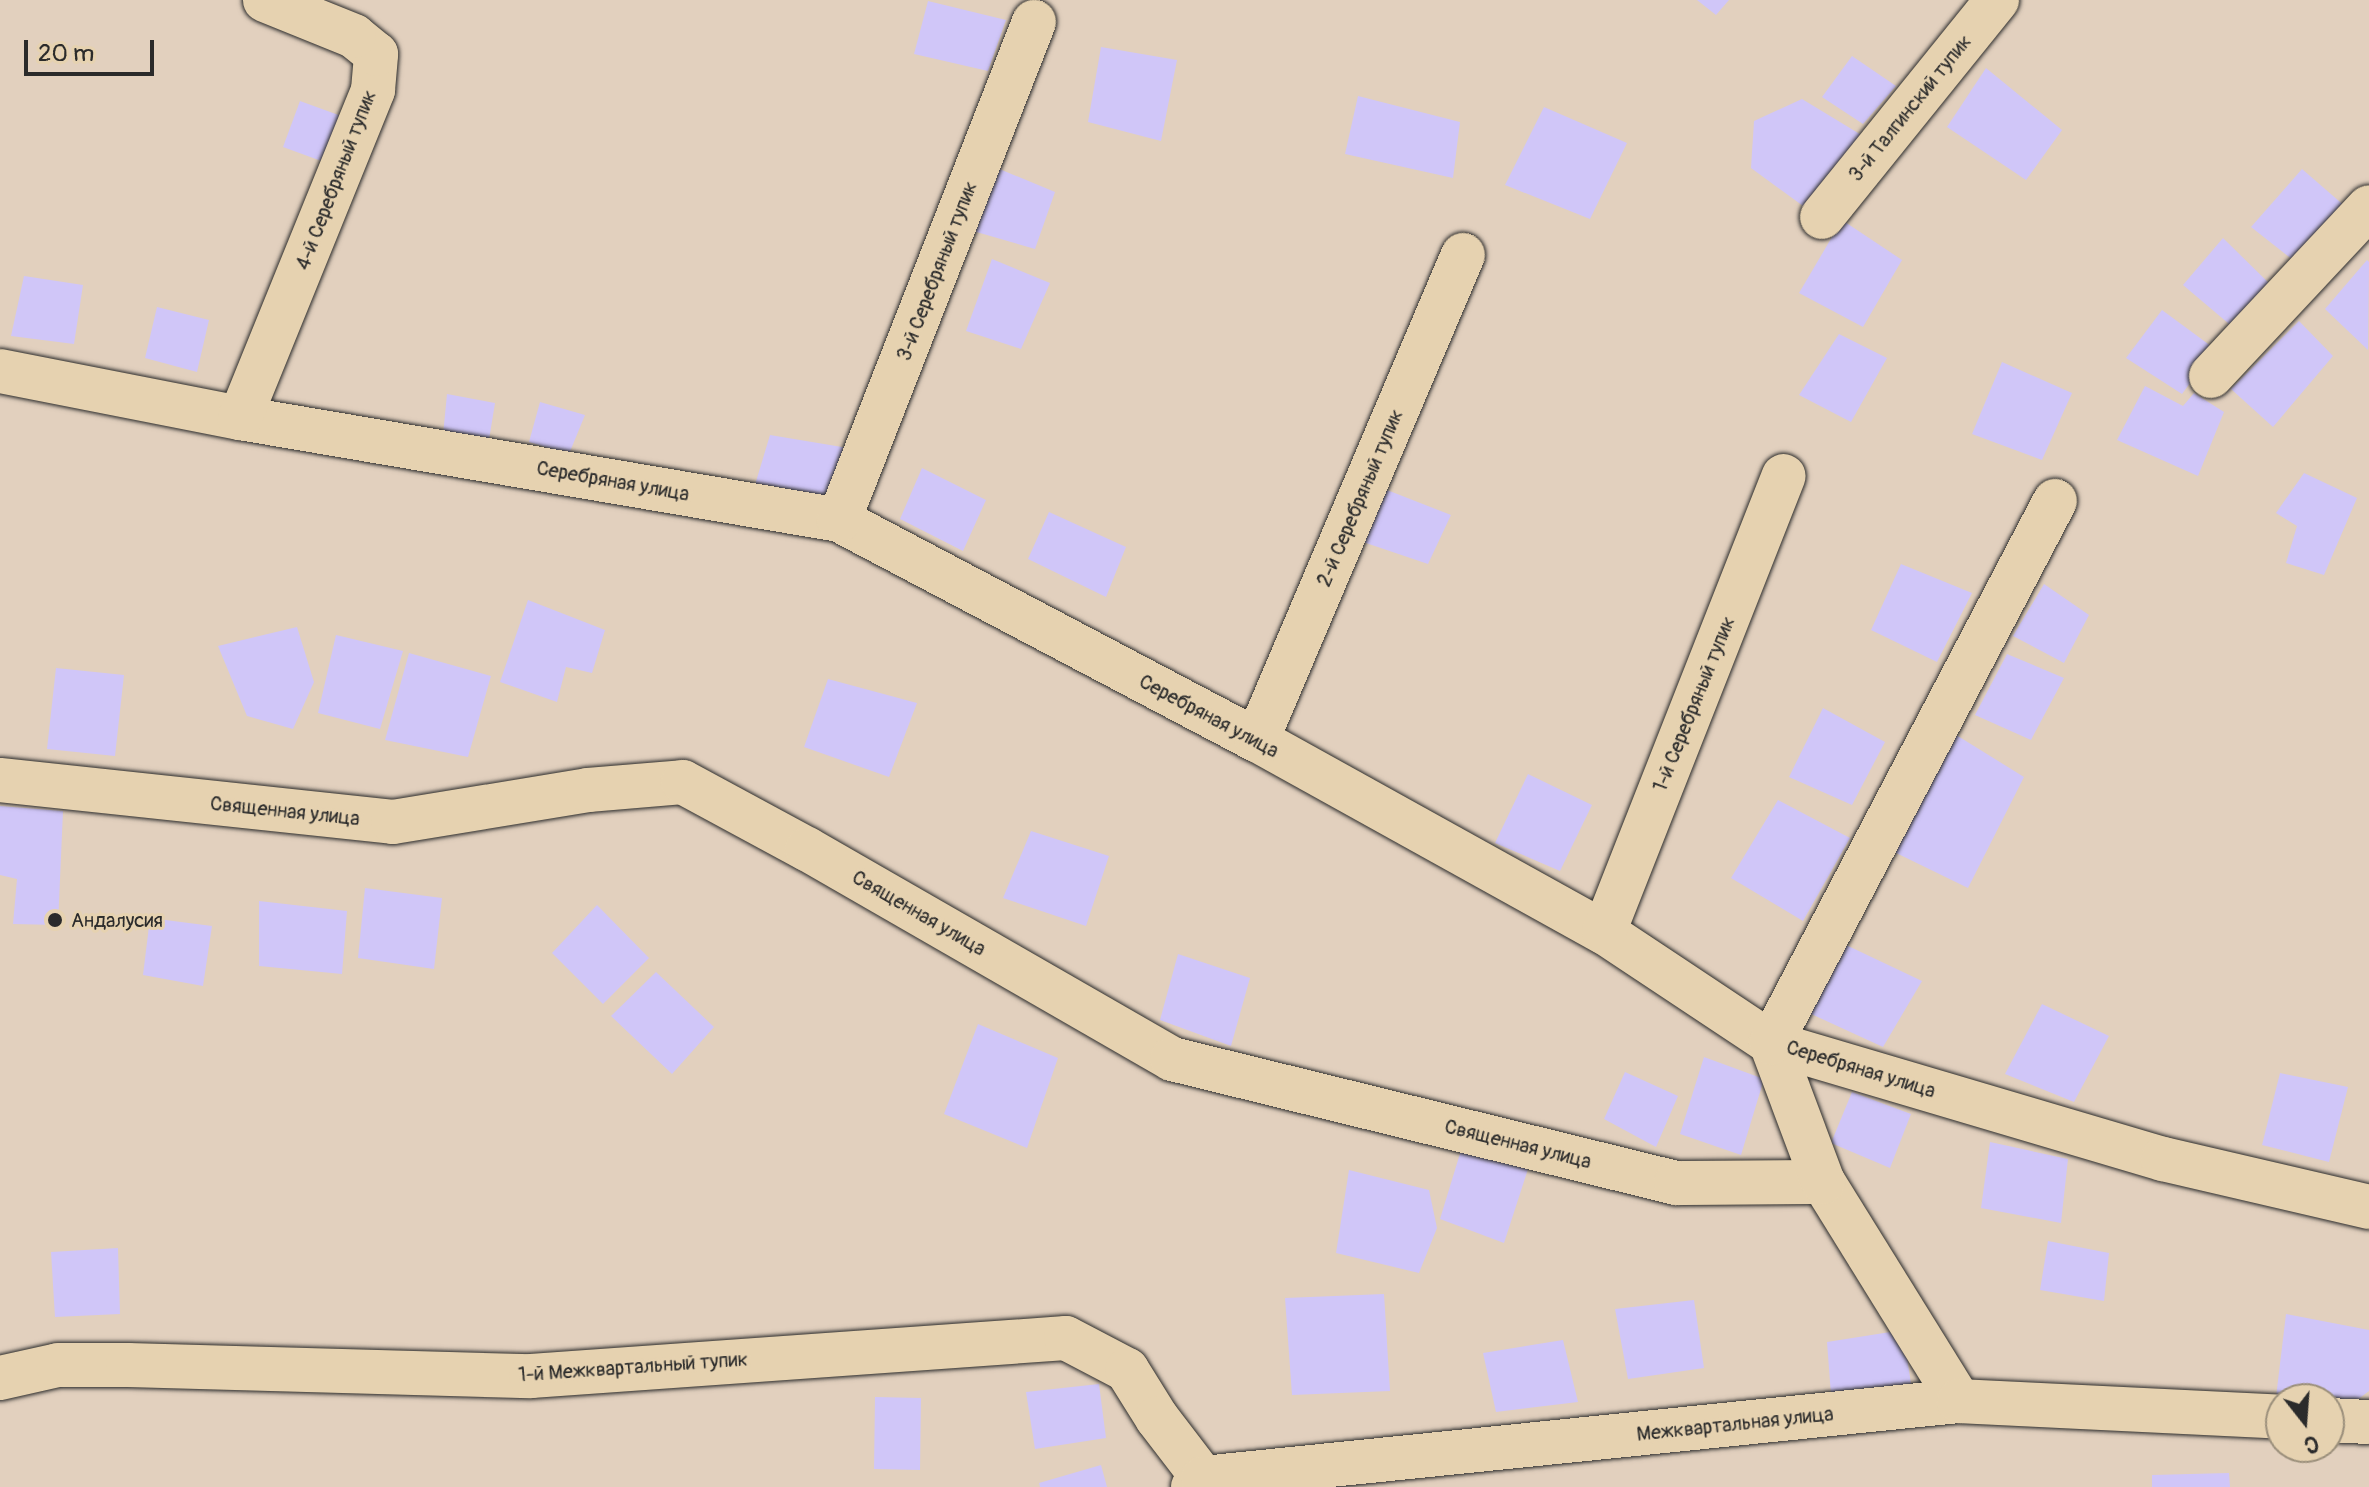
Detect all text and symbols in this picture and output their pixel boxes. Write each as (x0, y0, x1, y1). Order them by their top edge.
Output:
scale bar (28, 24, 158, 74)
street label: 3-й Талгинский тупик (1844, 30, 1976, 186)
text: 20 m (38, 39, 94, 68)
street label: 4-й Серебряный тупик (291, 87, 381, 273)
street label: 3-й Серебряный тупик (892, 178, 982, 364)
street label: 2-й Серебряный тупик (1312, 406, 1408, 590)
street label: Серебряная улица (535, 456, 691, 506)
street label: 1-й Серебряный тупик (1648, 613, 1740, 795)
street label: Серебряная улица (1135, 669, 1283, 763)
street label: Священная улица (209, 791, 361, 831)
street label: Священная улица (848, 865, 990, 961)
place label: Андалусия (71, 908, 163, 932)
marker: Андалусия (46, 911, 64, 929)
street label: Серебряная улица (1784, 1035, 1938, 1103)
street label: Священная улица (1442, 1114, 1594, 1174)
street label: 1-й Межквартальный тупик (517, 1347, 749, 1387)
north arrow (2265, 1383, 2345, 1463)
street label: Межквартальная улица (1635, 1402, 1835, 1446)
text: С (2301, 1429, 2322, 1459)

